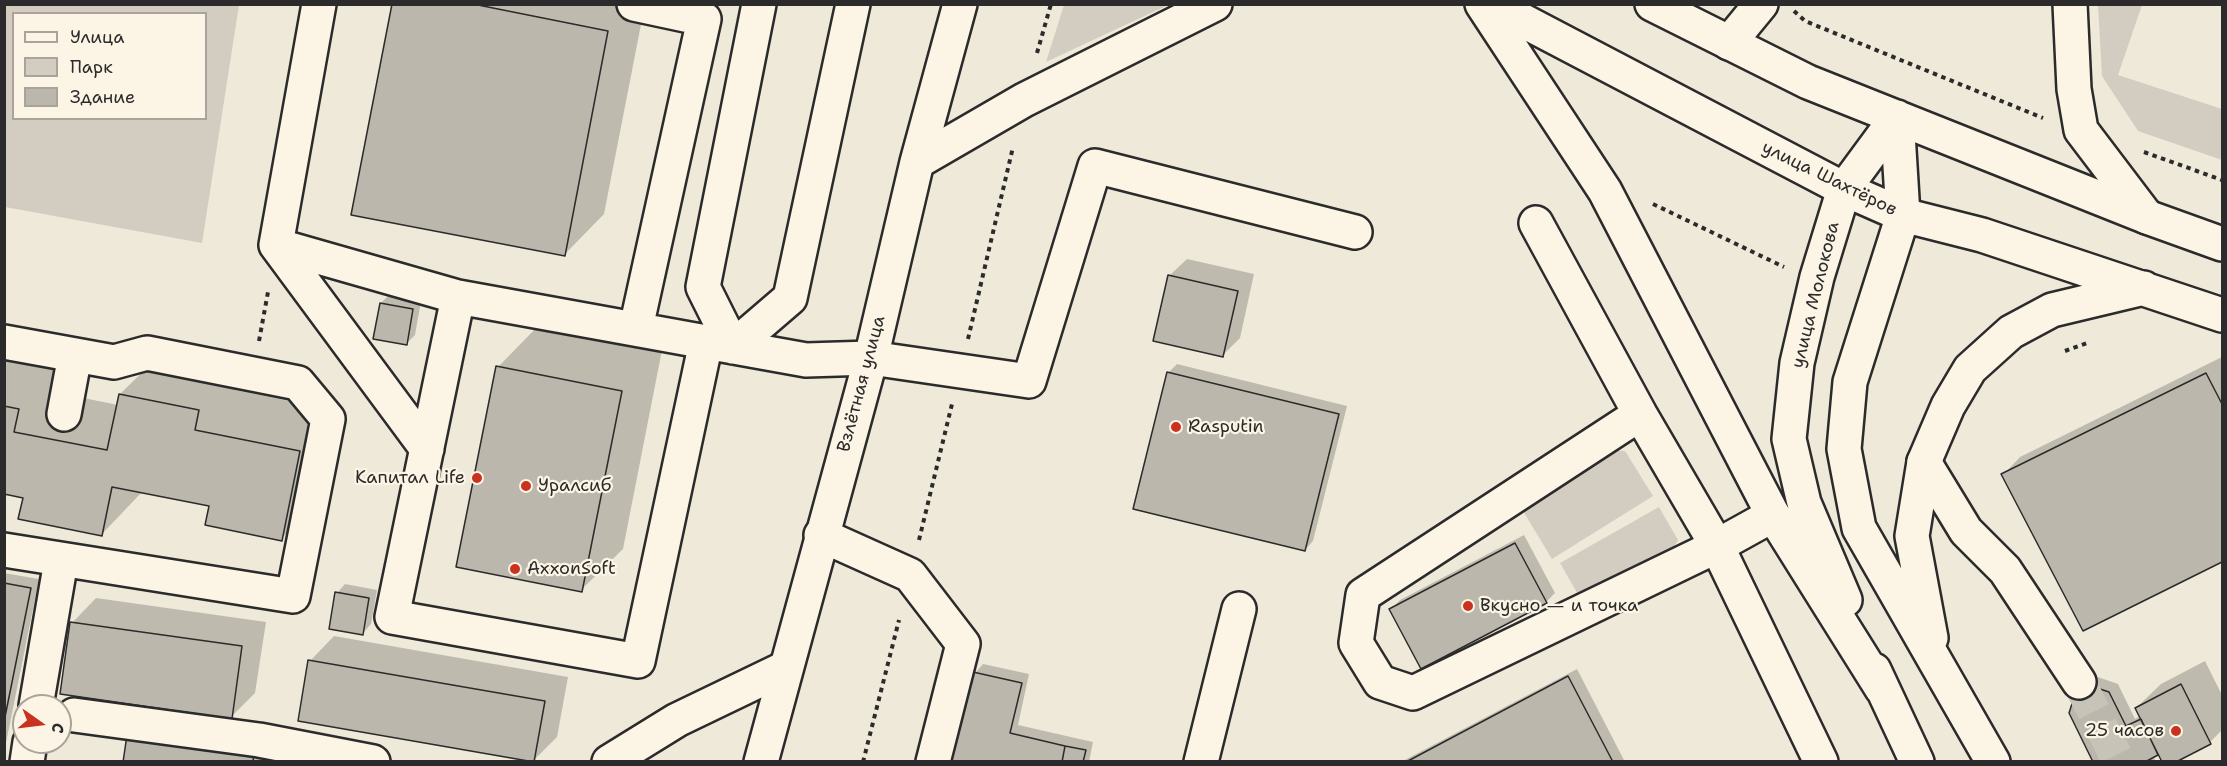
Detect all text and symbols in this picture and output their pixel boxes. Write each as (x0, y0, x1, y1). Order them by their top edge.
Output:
legend (12, 12, 207, 120)
text: Улица (70, 25, 124, 49)
text: Парк (70, 55, 113, 79)
text: Здание (70, 85, 135, 109)
street label: улица Шахтёров (1758, 137, 1900, 221)
street label: улица Молокова (1787, 220, 1845, 370)
street label: Взлётная улица (833, 314, 891, 454)
place label: Rasputin (1188, 416, 1264, 438)
marker: Rasputin (1169, 420, 1183, 434)
place label: Капитал Life (355, 467, 465, 489)
marker: Капитал Life (470, 471, 484, 485)
place label: Уралсиб (538, 475, 611, 497)
marker: Уралсиб (519, 479, 533, 493)
place label: AxxonSoft (527, 558, 616, 580)
marker: AxxonSoft (508, 562, 522, 576)
place label: Вкусно — и точка (1480, 595, 1638, 617)
marker: Вкусно — и точка (1461, 599, 1475, 613)
north arrow (12, 694, 72, 754)
place label: 25 часов (2085, 720, 2164, 742)
text: С (47, 721, 69, 735)
marker: 25 часов (2169, 724, 2183, 738)

